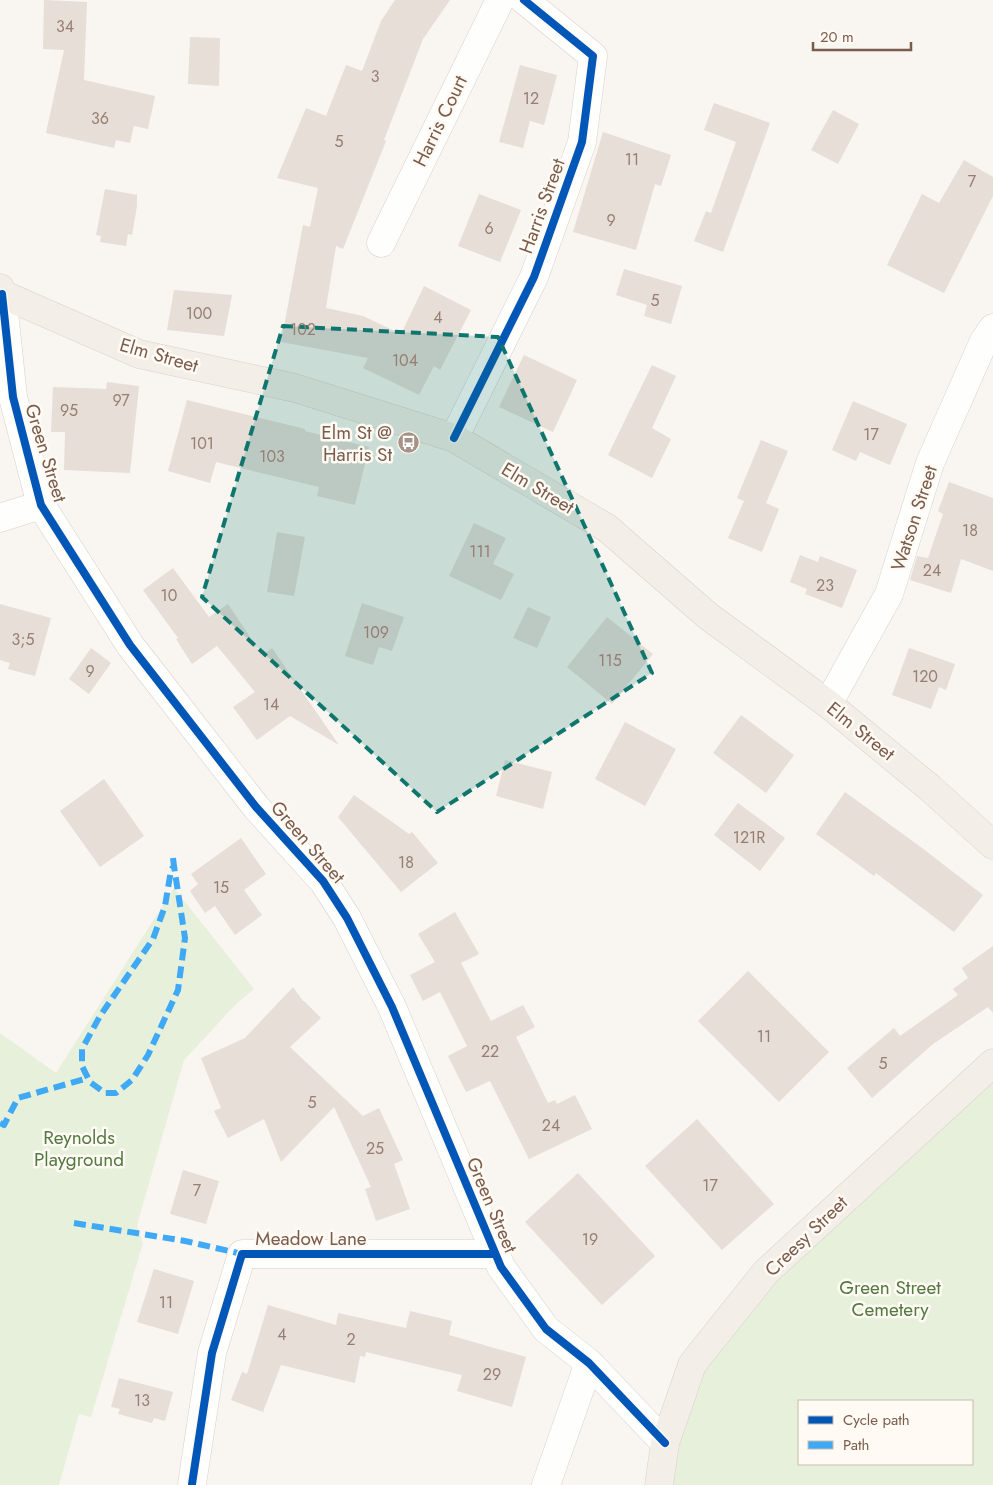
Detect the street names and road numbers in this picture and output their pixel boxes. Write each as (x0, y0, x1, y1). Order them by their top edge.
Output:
street label: Harris Court (406, 70, 474, 171)
street label: Harris Street (512, 154, 572, 257)
street label: Elm Street (116, 331, 202, 379)
street label: Green Street (18, 400, 74, 506)
street label: Elm Street (496, 456, 580, 521)
street label: Watson Street (884, 461, 944, 574)
street label: Elm Street (821, 695, 901, 767)
street label: Green Street (265, 795, 352, 890)
street label: Green Street (460, 1153, 524, 1257)
street label: Creesy Street (759, 1189, 854, 1282)
street label: Meadow Lane (255, 1225, 367, 1252)

